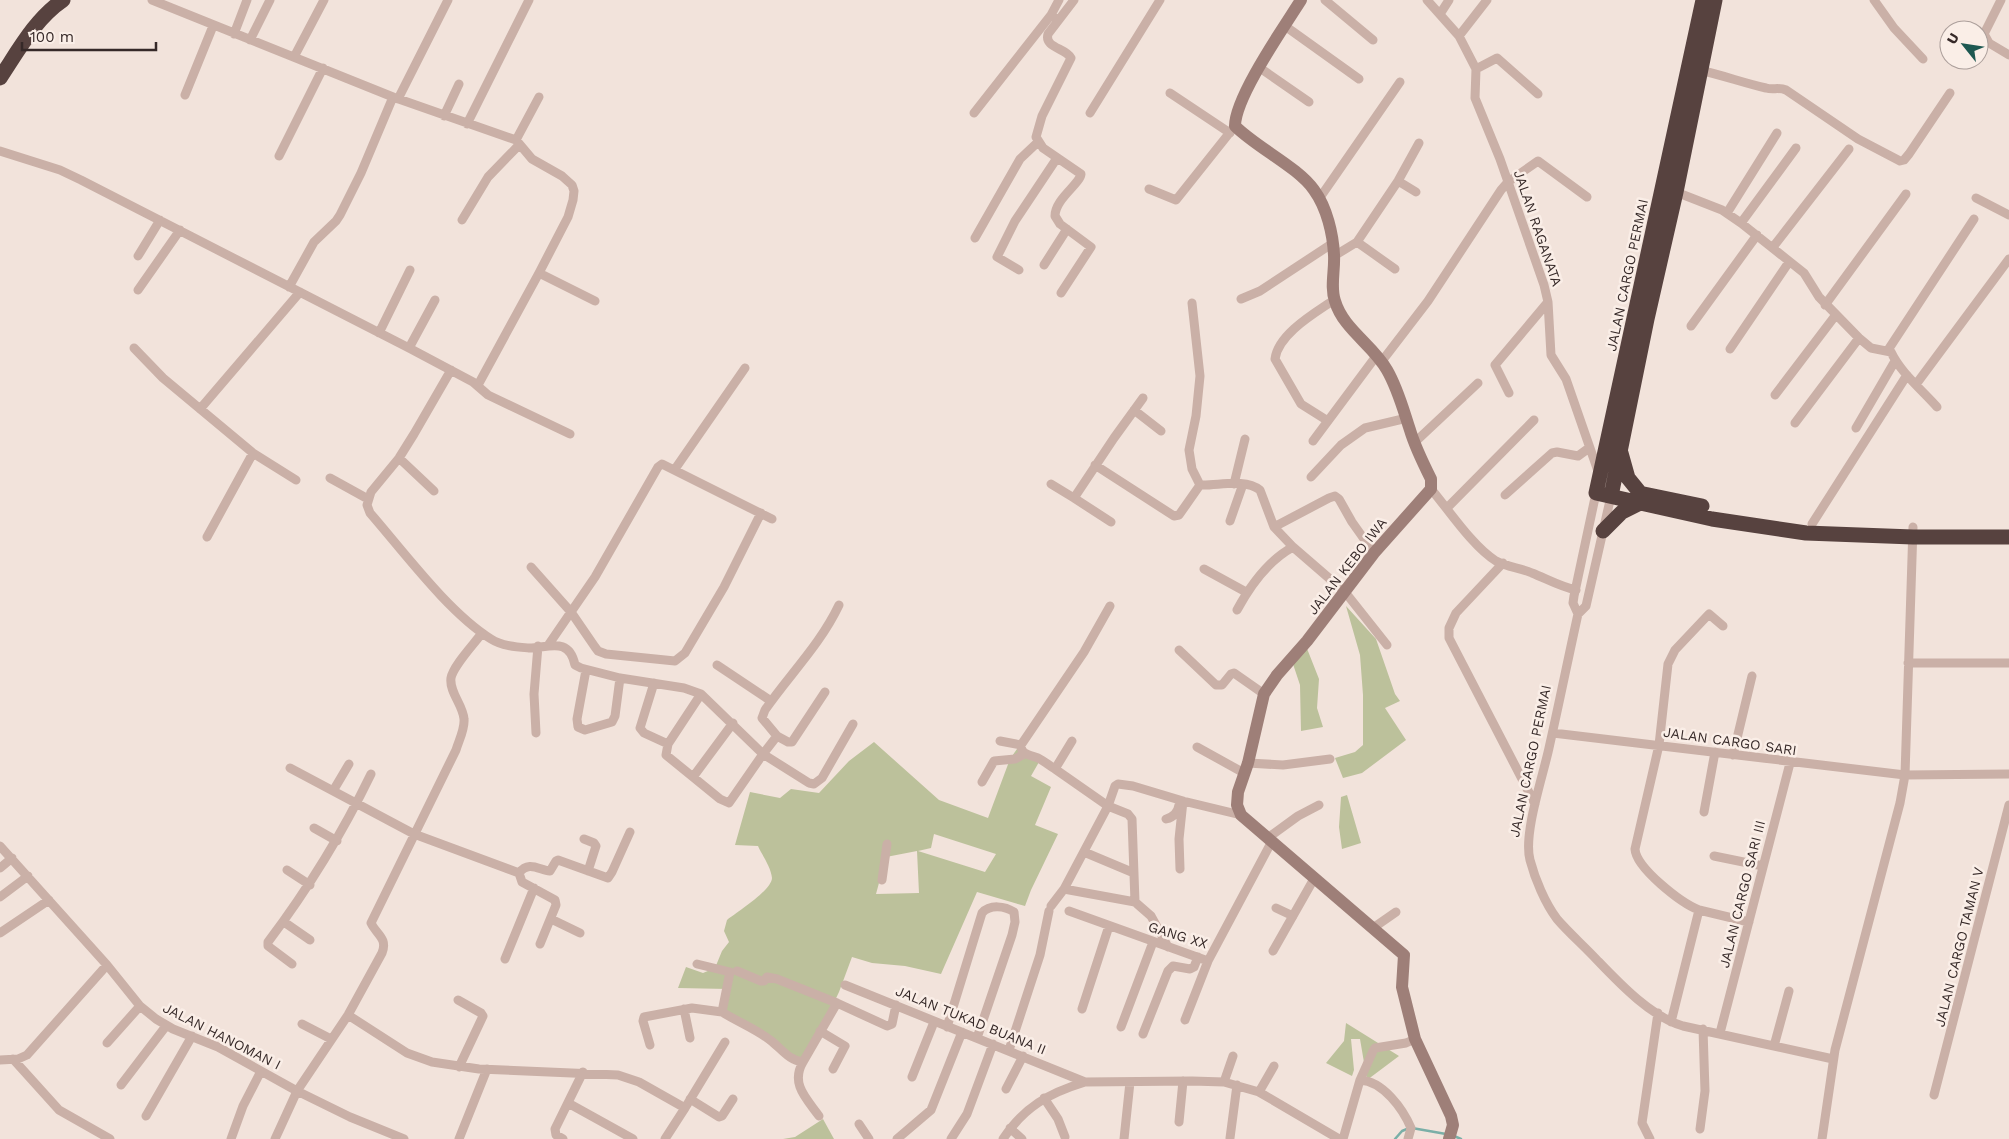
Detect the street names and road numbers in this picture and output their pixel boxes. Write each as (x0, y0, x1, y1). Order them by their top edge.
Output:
street label: JALAN RAGANATA (1511, 168, 1565, 288)
street label: JALAN CARGO PERMAI (1603, 197, 1651, 353)
street label: JALAN KEBO IWA (1304, 514, 1390, 618)
street label: JALAN CARGO PERMAI (1506, 683, 1554, 839)
street label: JALAN CARGO SARI (1662, 724, 1798, 758)
street label: JALAN CARGO SARI III (1716, 818, 1768, 970)
street label: JALAN CARGO TAMAN V (1931, 866, 1987, 1028)
street label: GANG XX (1146, 918, 1210, 952)
street label: JALAN TUKAD BUANA II (893, 982, 1049, 1058)
street label: JALAN HANOMAN I (160, 999, 284, 1073)

